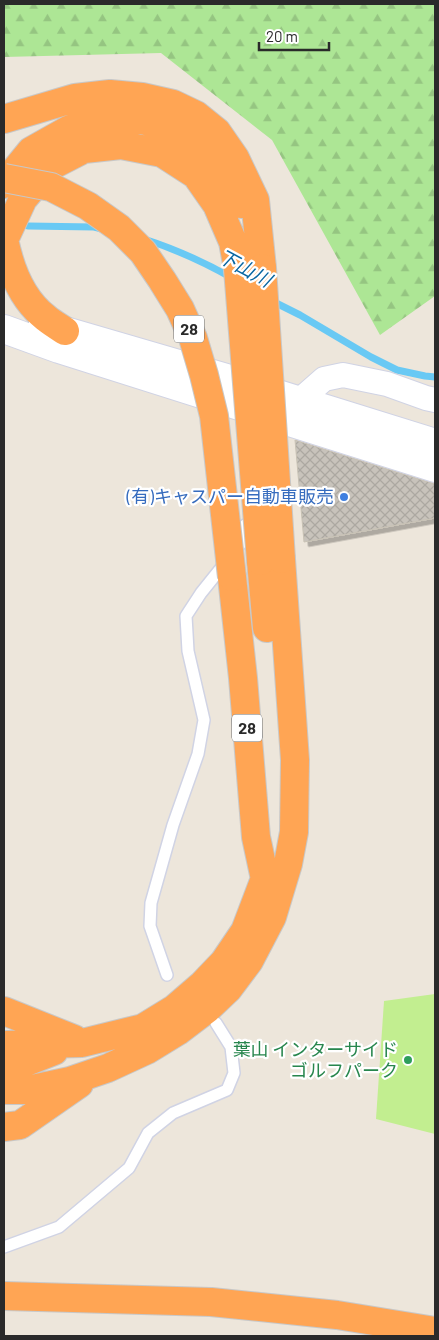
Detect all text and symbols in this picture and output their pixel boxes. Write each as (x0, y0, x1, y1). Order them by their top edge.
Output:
scale bar (259, 20, 329, 52)
text: 20 m (266, 27, 298, 45)
water label: 下山川 (215, 244, 278, 292)
road number: 28 (174, 316, 204, 342)
place label: (有)キャスパー自動車販売 (126, 485, 334, 507)
marker: (有)キャスパー自動車販売 (338, 491, 350, 503)
road number: 28 (232, 714, 262, 741)
place label: 葉山 インターサイド ゴルフパーク (233, 1038, 398, 1081)
marker: 葉山 インターサイド ゴルフパーク (402, 1054, 414, 1066)

